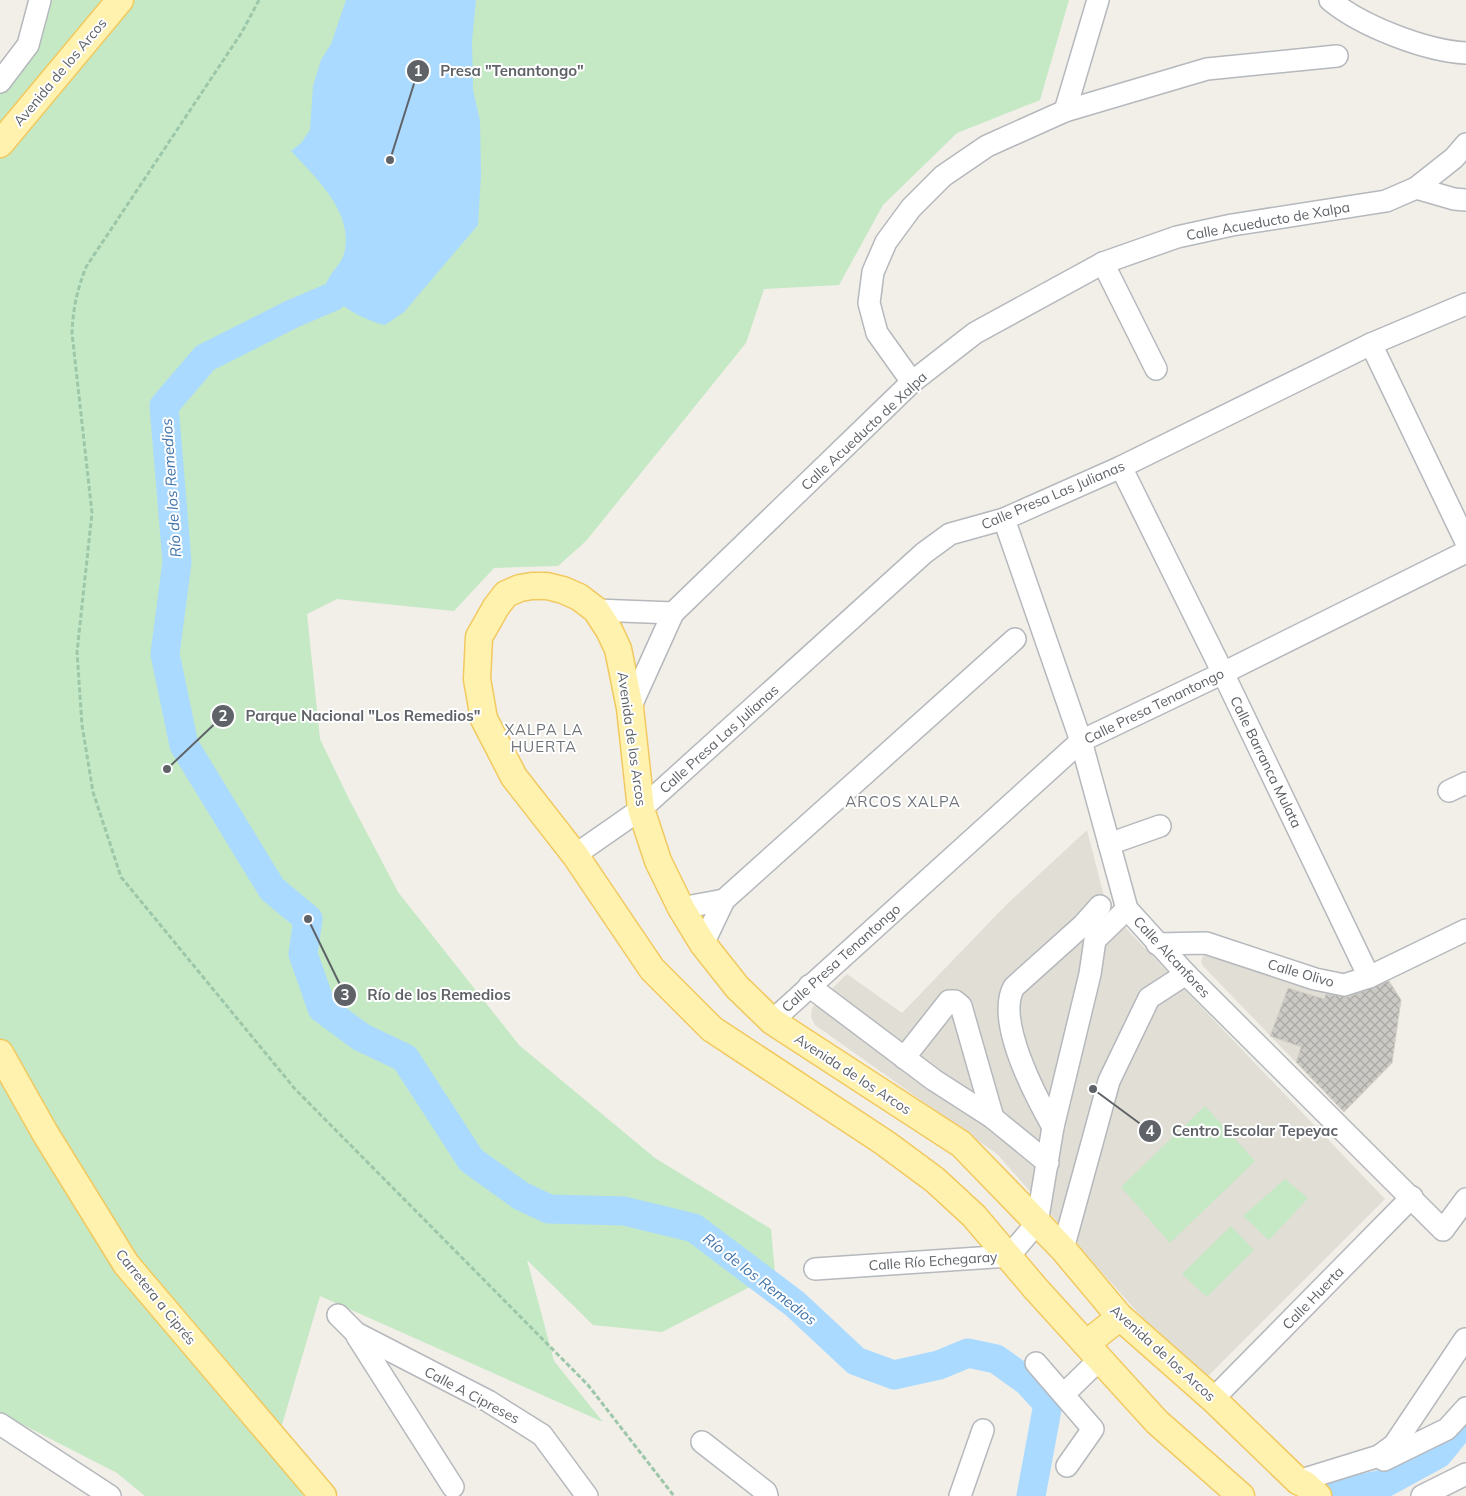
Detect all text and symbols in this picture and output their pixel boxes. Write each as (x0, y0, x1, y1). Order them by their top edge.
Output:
street label: Avenida de los Arcos (10, 14, 110, 130)
callout: Presa "Tenantongo" (406, 56, 594, 86)
text: 1 (413, 61, 423, 80)
text: Presa "Tenantongo" (440, 61, 584, 80)
street label: Calle Acueducto de Xalpa (1185, 198, 1351, 244)
street label: Calle Acueducto de Xalpa (797, 368, 931, 494)
water label: Río de los Remedios (157, 418, 185, 558)
street label: Calle Presa Las Julianas (979, 457, 1128, 533)
street label: Calle Presa Tenantongo (1081, 664, 1227, 748)
street label: Avenida de los Arcos (614, 671, 650, 807)
street label: Calle Presa Las Julianas (656, 681, 782, 797)
street label: Calle Barranca Mulata (1226, 693, 1306, 831)
callout: Parque Nacional "Los Remedios" (211, 701, 491, 731)
text: 2 (218, 706, 228, 725)
text: Parque Nacional "Los Remedios" (246, 706, 480, 725)
district label: XALPA LA HUERTA (504, 720, 584, 756)
district label: ARCOS XALPA (845, 792, 961, 811)
street label: Calle Presa Tenantongo (778, 900, 904, 1016)
street label: Calle Alcanfores (1130, 913, 1214, 1002)
street label: Calle Olivo (1266, 955, 1336, 991)
callout: Río de los Remedios (333, 980, 521, 1010)
text: 3 (340, 985, 350, 1004)
text: Río de los Remedios (367, 985, 511, 1004)
street label: Avenida de los Arcos (791, 1030, 915, 1118)
callout: Centro Escolar Tepeyac (1137, 1116, 1348, 1146)
text: 4 (1145, 1121, 1155, 1140)
text: Centro Escolar Tepeyac (1172, 1121, 1338, 1140)
water label: Río de los Remedios (699, 1229, 821, 1329)
street label: Carretera a Ciprés (112, 1246, 200, 1349)
street label: Calle Río Echegaray (868, 1247, 998, 1274)
street label: Calle Huerta (1278, 1263, 1348, 1333)
street label: Avenida de los Arcos (1107, 1301, 1219, 1405)
street label: Calle A Cipreses (421, 1362, 523, 1428)

